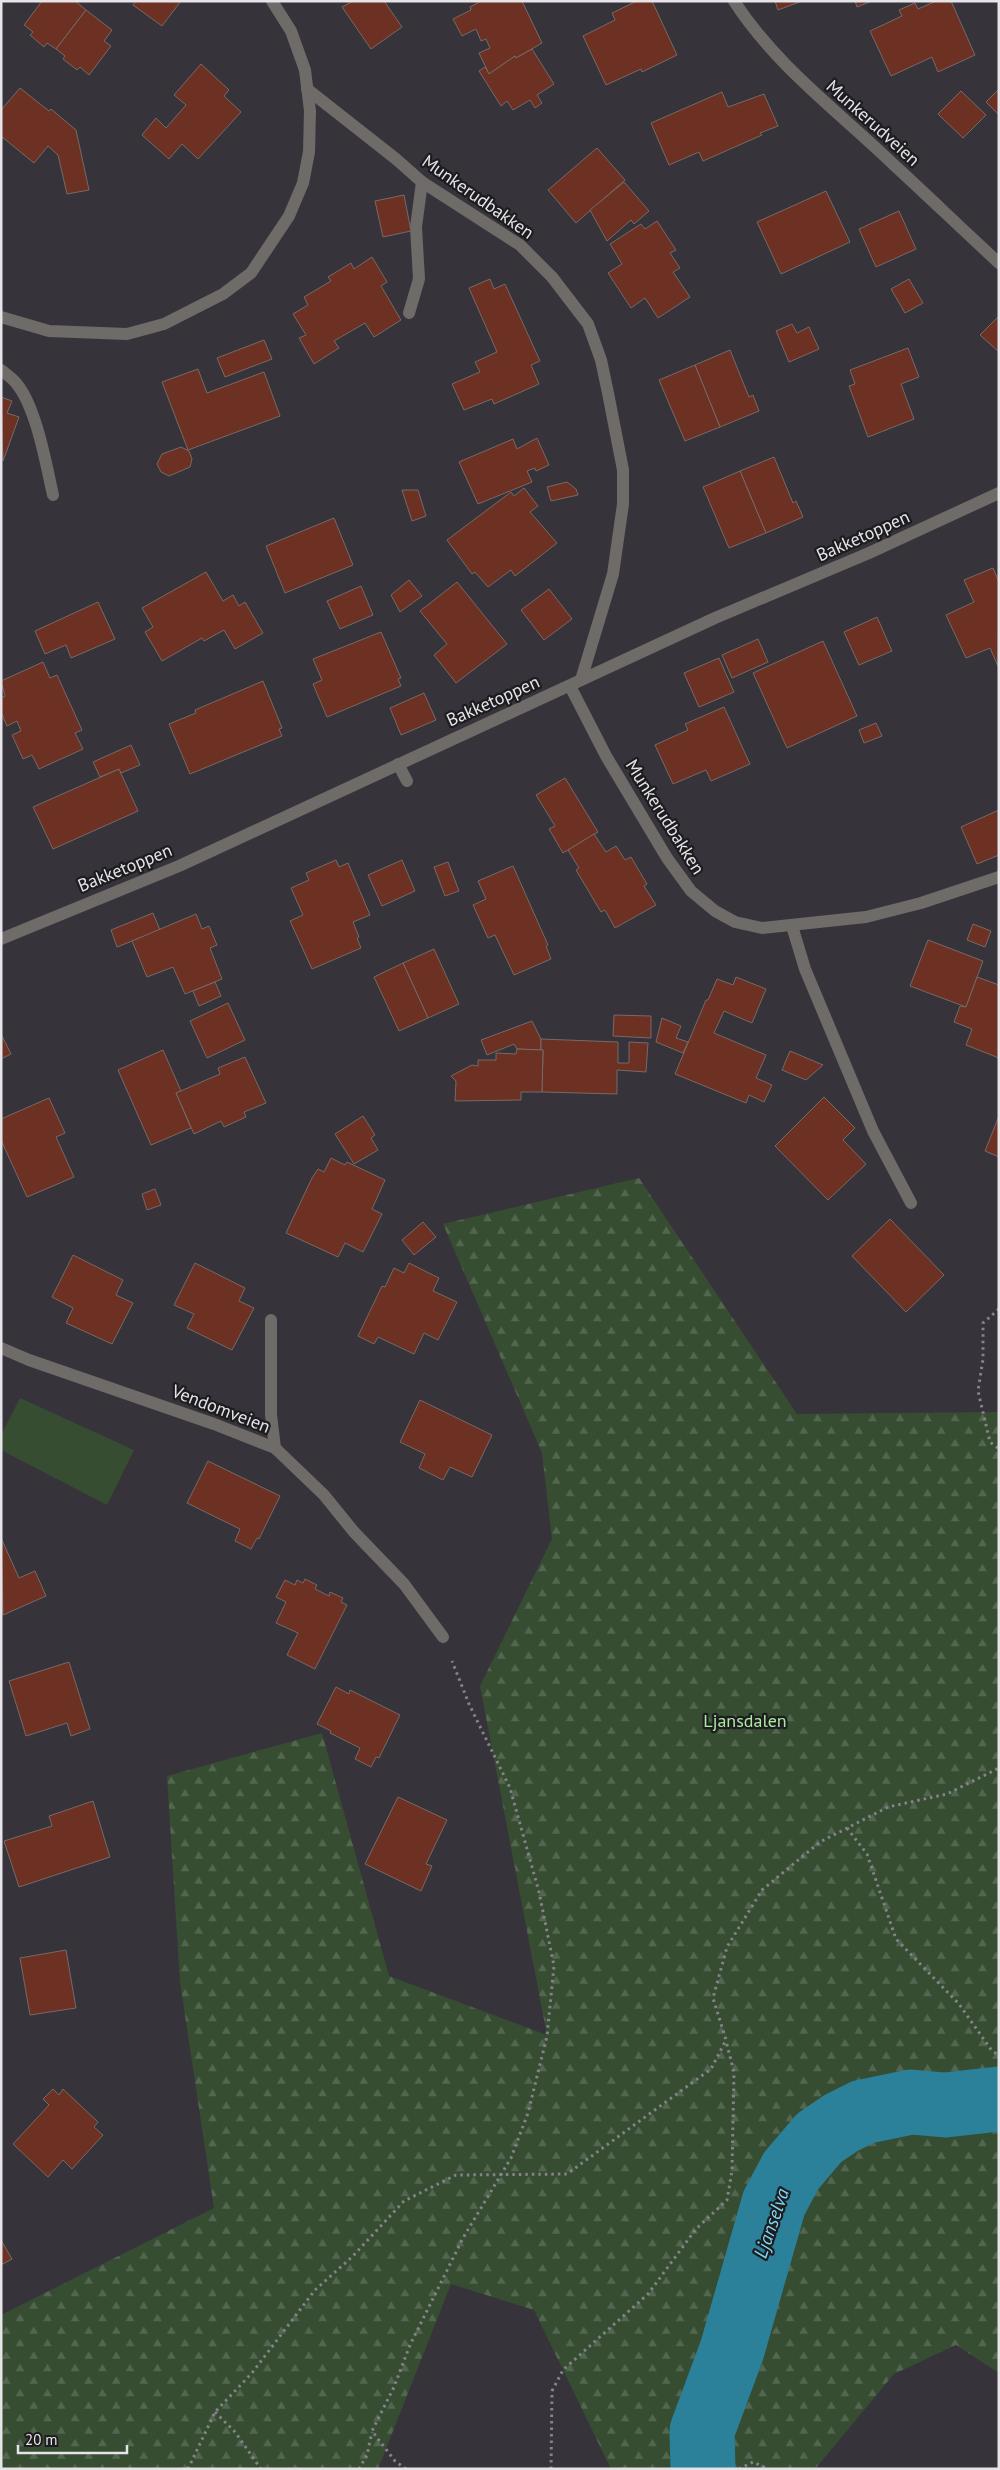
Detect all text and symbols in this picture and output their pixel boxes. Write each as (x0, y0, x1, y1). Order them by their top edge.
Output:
street label: Munkerudveien (822, 75, 925, 171)
street label: Munkerudbakken (418, 149, 539, 244)
street label: Bakketoppen (813, 505, 913, 566)
street label: Bakketoppen (443, 670, 543, 731)
street label: Munkerudbakken (621, 755, 710, 879)
street label: Bakketoppen (74, 838, 175, 897)
street label: Vendomveien (168, 1379, 274, 1438)
park label: Ljansdalen (703, 1709, 787, 1732)
water label: Ljanselva (748, 2184, 794, 2261)
scale bar (18, 2422, 126, 2454)
text: 20 m (25, 2430, 58, 2449)

